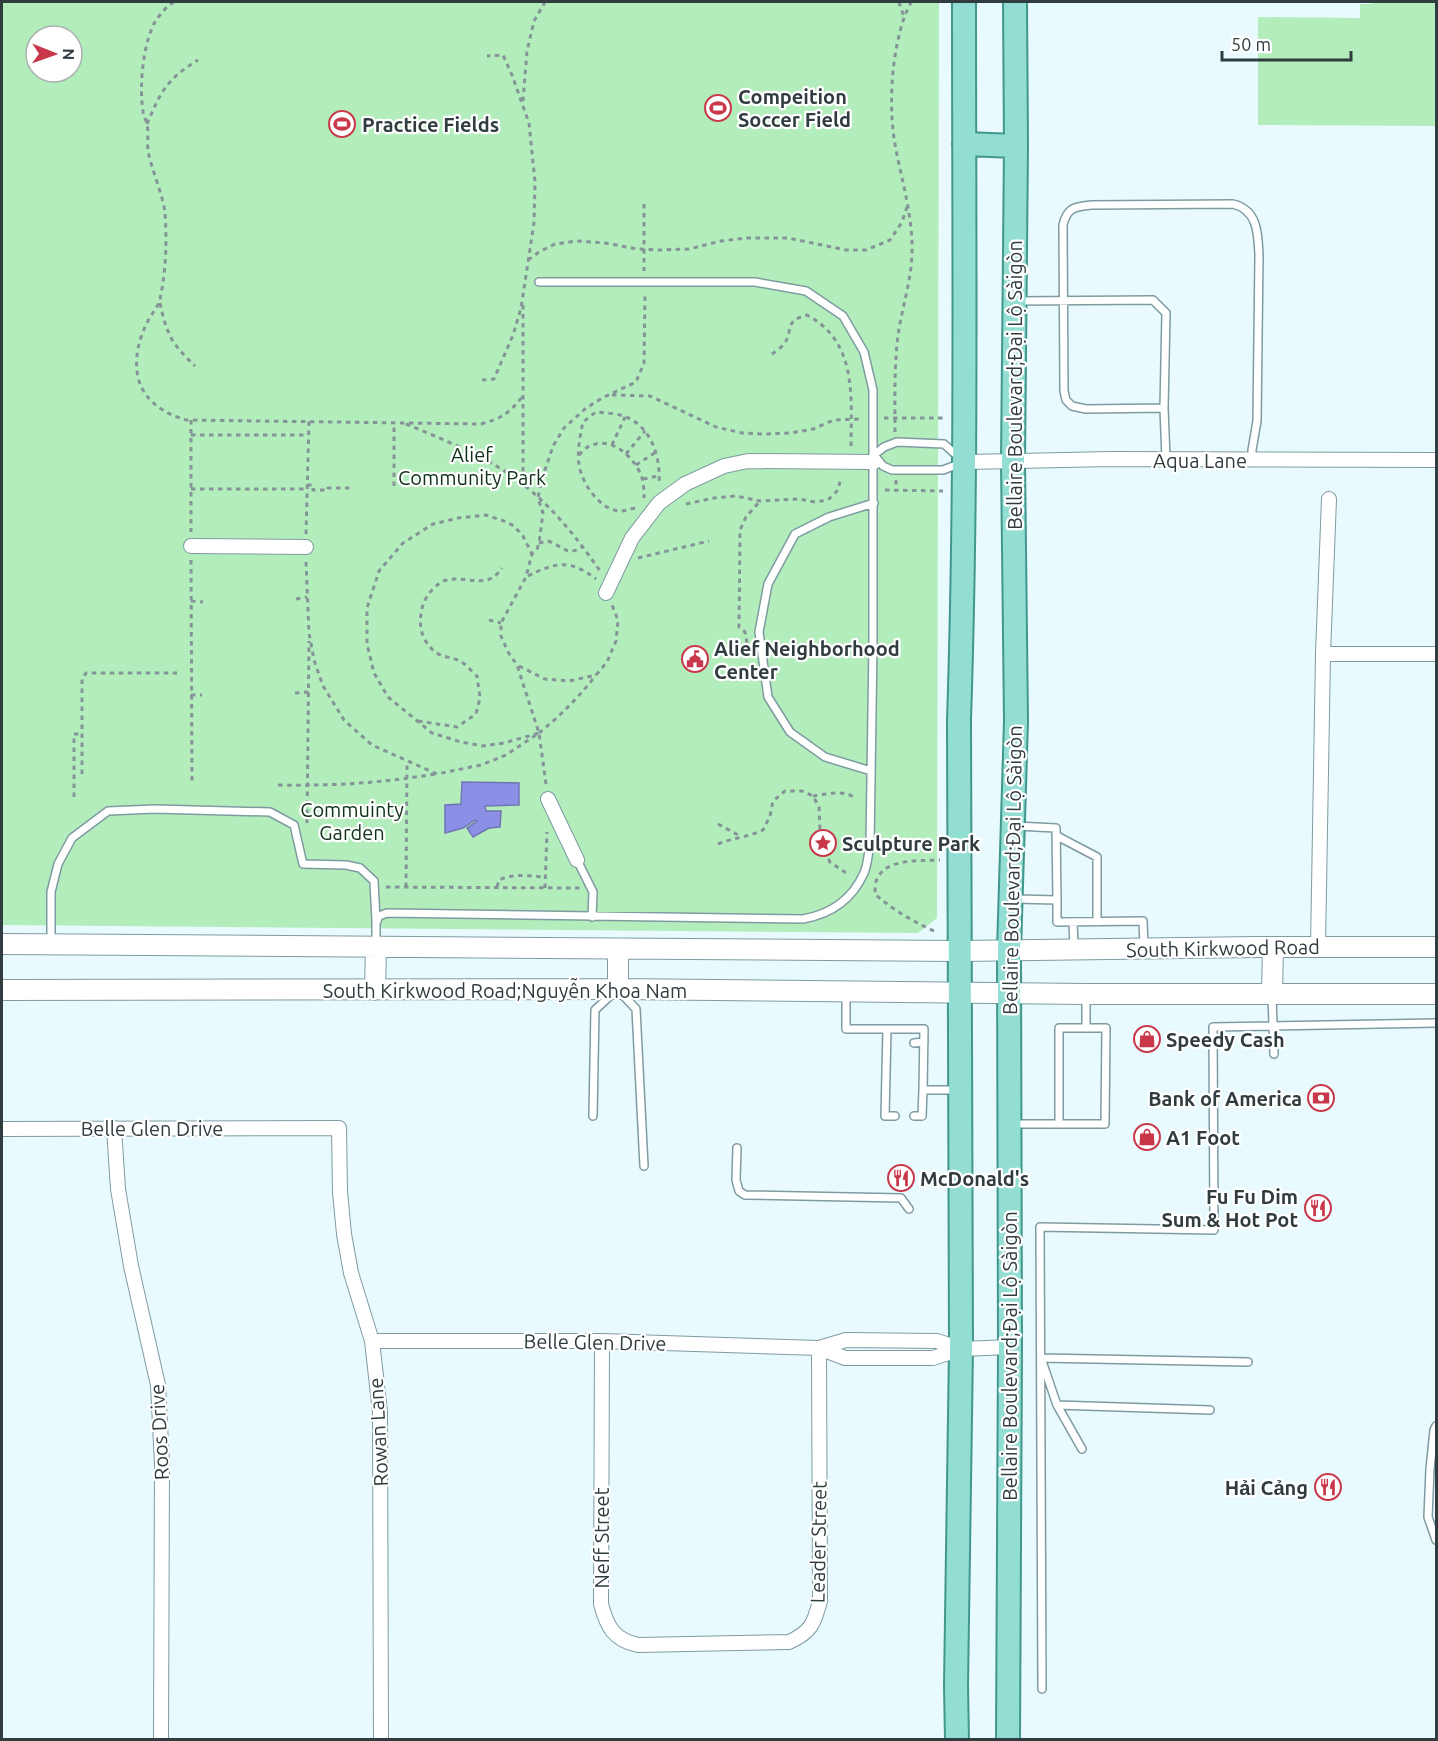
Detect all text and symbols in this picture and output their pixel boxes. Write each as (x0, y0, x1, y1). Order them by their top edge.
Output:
north arrow (24, 24, 84, 84)
scale bar (1222, 24, 1351, 62)
text: 50 m (1231, 34, 1271, 54)
text: N (60, 48, 78, 60)
place label: Compeition Soccer Field (738, 85, 851, 131)
sports icon: Compeition Soccer Field (703, 93, 733, 123)
sports icon: Practice Fields (327, 109, 357, 139)
place label: Practice Fields (362, 113, 499, 136)
street label: Bellaire Boulevard;Đại Lộ Sàigòn (1003, 240, 1026, 530)
park label: Alief Community Park (398, 443, 546, 489)
street label: Aqua Lane (1153, 449, 1247, 472)
place label: Alief Neighborhood Center (714, 637, 900, 683)
public building icon: Alief Neighborhood Center (680, 644, 710, 674)
street label: Bellaire Boulevard;Đại Lộ Sàigòn (998, 725, 1026, 1015)
park label: Commuinty Garden (300, 798, 404, 844)
place icon: Sculpture Park (808, 828, 838, 858)
place label: Sculpture Park (842, 832, 980, 855)
street label: South Kirkwood Road (1126, 935, 1320, 961)
street label: South Kirkwood Road;Nguyễn Khoa Nam (323, 977, 687, 1002)
shop icon: Speedy Cash (1132, 1024, 1162, 1054)
place label: Speedy Cash (1166, 1028, 1285, 1051)
bank icon: Bank of America (1306, 1083, 1336, 1113)
place label: Bank of America (1148, 1087, 1302, 1110)
street label: Belle Glen Drive (81, 1117, 223, 1140)
shop icon: A1 Foot (1132, 1122, 1162, 1152)
place label: A1 Foot (1166, 1126, 1240, 1149)
restaurant icon: McDonald's (886, 1163, 916, 1193)
place label: McDonald's (920, 1167, 1029, 1190)
place label: Fu Fu Dim Sum & Hot Pot (1161, 1185, 1298, 1231)
restaurant icon: Fu Fu Dim Sum & Hot Pot (1303, 1193, 1333, 1223)
street label: Bellaire Boulevard;Đại Lộ Sàigòn (998, 1211, 1021, 1501)
street label: Belle Glen Drive (523, 1329, 667, 1355)
street label: Rowan Lane (364, 1377, 392, 1487)
street label: Roos Drive (145, 1383, 173, 1481)
restaurant icon: Hải Cảng (1313, 1472, 1343, 1502)
place label: Hải Cảng (1225, 1476, 1308, 1499)
street label: Leader Street (805, 1481, 831, 1603)
street label: Neff Street (590, 1487, 613, 1588)

